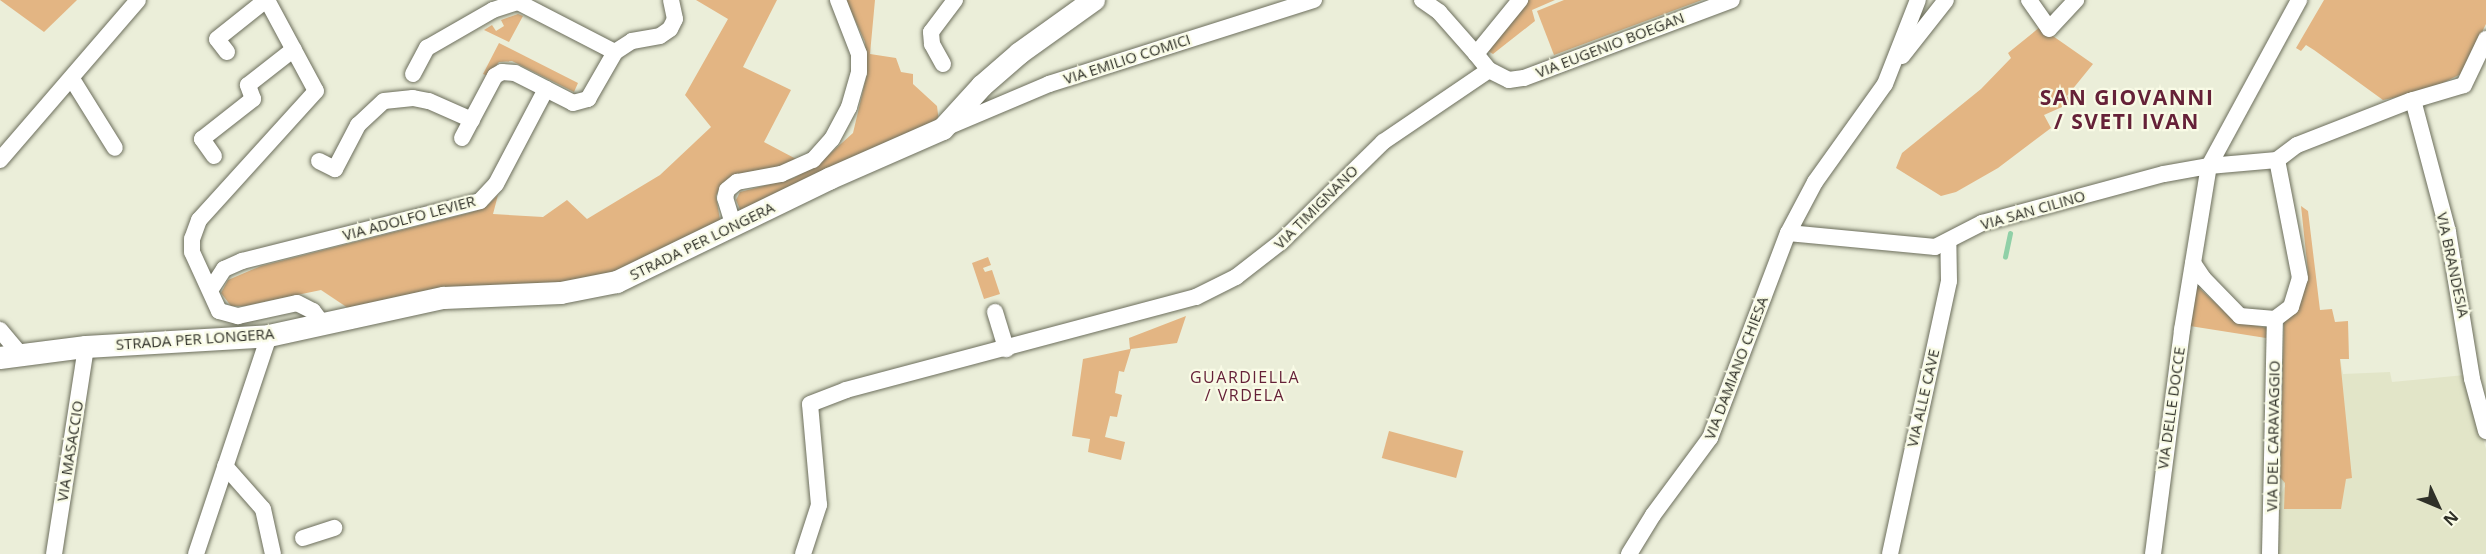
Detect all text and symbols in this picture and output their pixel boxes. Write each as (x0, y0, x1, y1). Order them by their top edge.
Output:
street label: VIA EUGENIO BOEGAN (1533, 8, 1687, 82)
street label: VIA EMILIO COMICI (1061, 30, 1193, 88)
district label: SAN GIOVANNI / SVETI IVAN (2040, 84, 2214, 134)
street label: VIA TIMIGNANO (1270, 161, 1362, 253)
street label: VIA SAN CILINO (1979, 186, 2087, 234)
street label: VIA ADOLFO LEVIER (341, 192, 477, 244)
street label: STRADA PER LONGERA (627, 198, 777, 284)
street label: VIA BRANDESIA (2433, 211, 2473, 319)
street label: VIA DAMIANO CHIESA (1700, 294, 1772, 442)
street label: STRADA PER LONGERA (115, 324, 275, 354)
street label: VIA DELLE DOCCE (2154, 346, 2188, 470)
street label: VIA ALLE CAVE (1903, 347, 1943, 449)
street label: VIA DEL CARAVAGGIO (2263, 360, 2283, 512)
district label: GUARDIELLA / VRDELA (1190, 367, 1300, 405)
street label: VIA MASACCIO (53, 399, 87, 503)
north arrow (2408, 476, 2468, 536)
text: N (2439, 506, 2463, 531)

